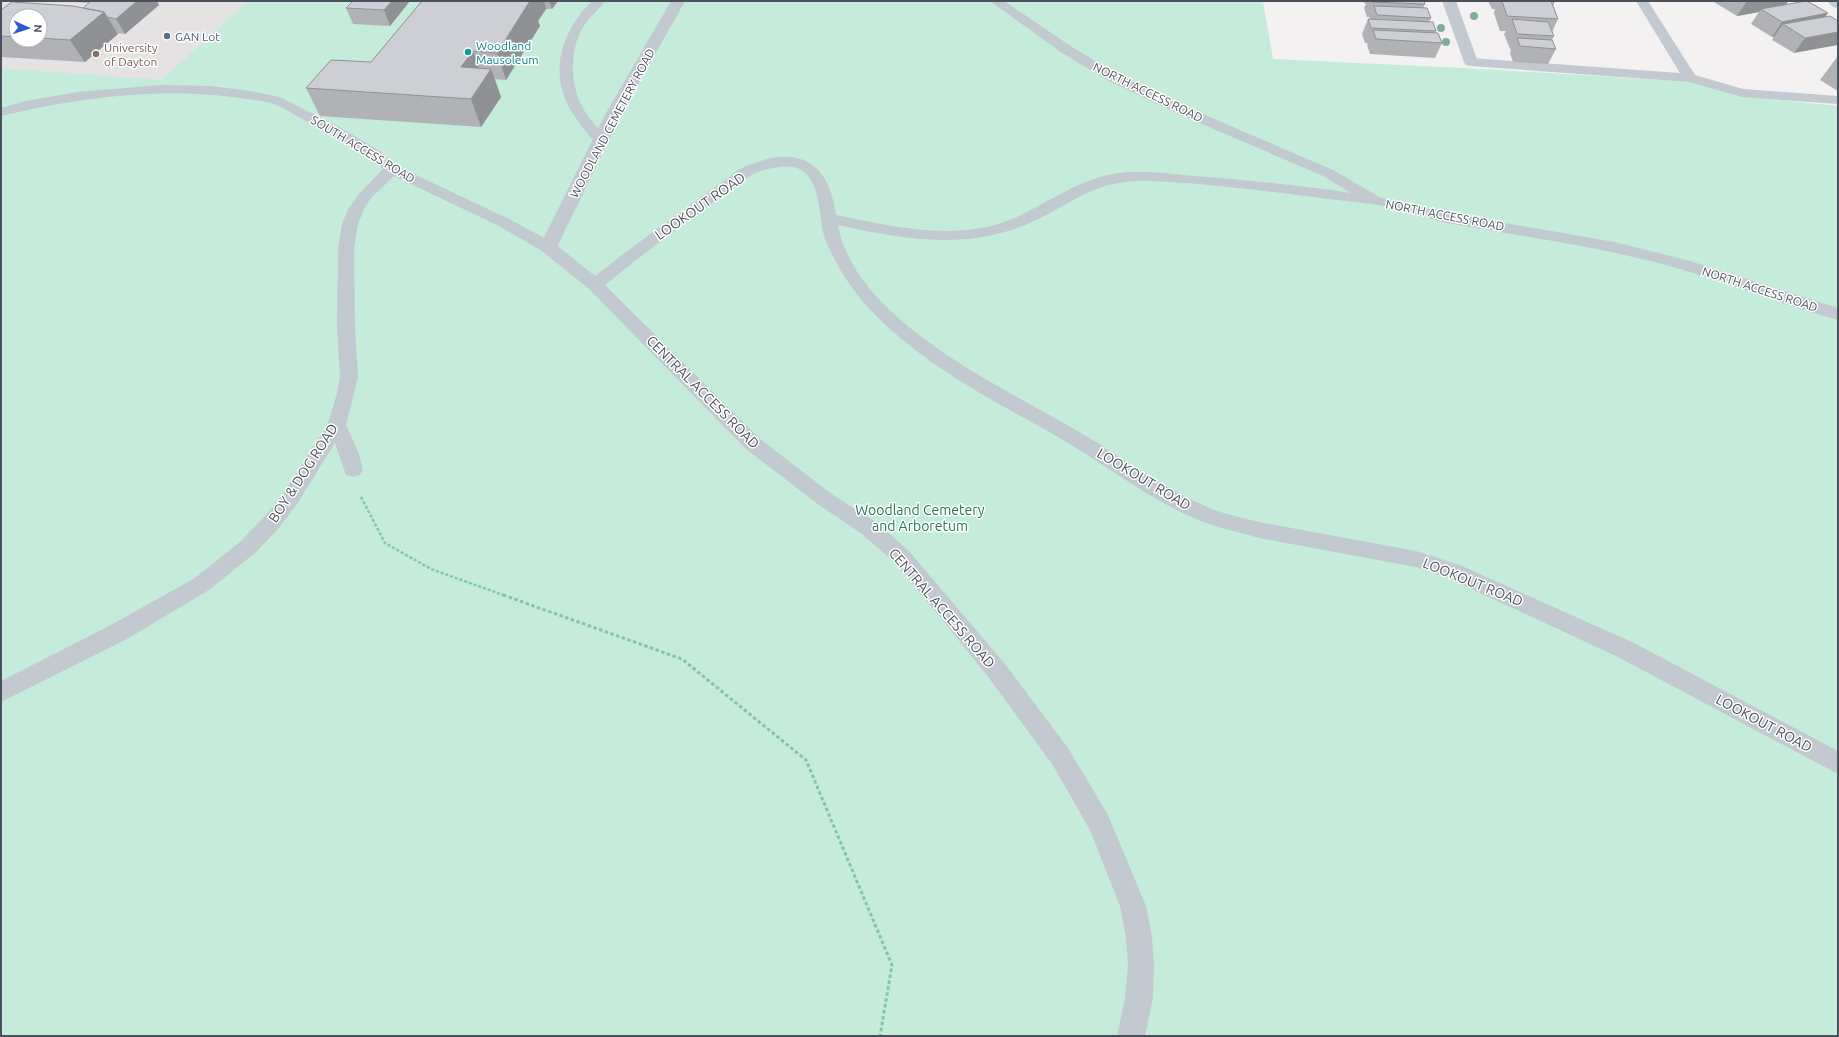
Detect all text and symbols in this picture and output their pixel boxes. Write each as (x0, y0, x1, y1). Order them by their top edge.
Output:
north arrow (8, 8, 48, 48)
text: N (32, 24, 44, 33)
place label: GAN Lot (175, 30, 220, 43)
marker: GAN Lot (162, 31, 172, 41)
place label: Woodland Mausoleum (476, 39, 539, 66)
place label: University of Dayton (104, 41, 158, 68)
street label: WOODLAND CEMETERY ROAD (567, 46, 657, 200)
marker: Woodland Mausoleum (463, 47, 473, 57)
marker: University of Dayton (91, 49, 101, 59)
street label: NORTH ACCESS ROAD (1091, 60, 1205, 124)
street label: SOUTH ACCESS ROAD (309, 113, 417, 185)
street label: LOOKOUT ROAD (652, 169, 748, 243)
street label: NORTH ACCESS ROAD (1385, 197, 1505, 233)
street label: NORTH ACCESS ROAD (1701, 264, 1819, 314)
street label: CENTRAL ACCESS ROAD (643, 332, 763, 452)
street label: BOY & DOG ROAD (265, 420, 341, 525)
street label: LOOKOUT ROAD (1094, 445, 1194, 513)
park label: Woodland Cemetery and Arboretum (855, 502, 985, 534)
street label: CENTRAL ACCESS ROAD (886, 545, 998, 671)
street label: LOOKOUT ROAD (1421, 555, 1525, 609)
street label: LOOKOUT ROAD (1713, 691, 1815, 755)

